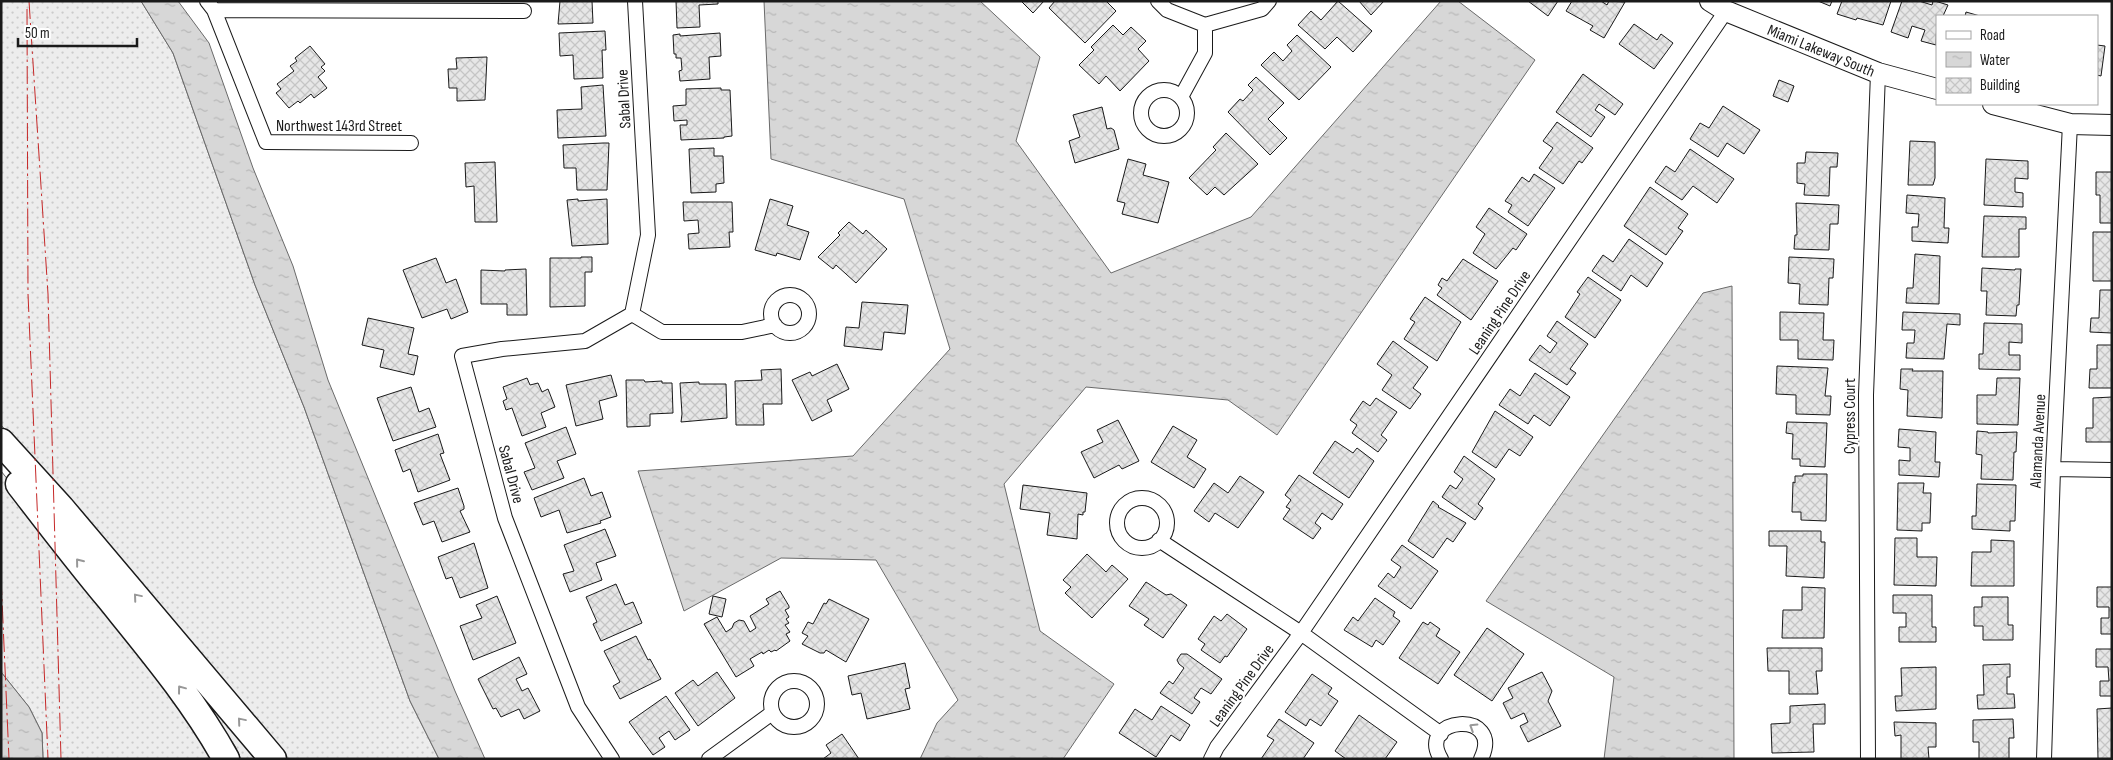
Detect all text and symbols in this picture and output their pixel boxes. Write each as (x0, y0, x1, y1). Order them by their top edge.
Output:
scale bar (18, 15, 136, 47)
legend (1936, 15, 2098, 105)
street label: Miami Lakeway South (1764, 21, 1877, 82)
text: 50 m (25, 24, 50, 43)
text: Road (1980, 26, 2005, 45)
text: Water (1980, 51, 2011, 70)
street label: Sabal Drive (613, 69, 636, 129)
text: Building (1980, 76, 2020, 95)
street label: Northwest 143rd Street (276, 117, 402, 136)
street label: Leaning Pine Drive (1465, 267, 1535, 359)
street label: Cypress Court (1841, 378, 1860, 454)
street label: Alamanda Avenue (2026, 394, 2050, 489)
street label: Sabal Drive (494, 443, 527, 505)
one-way arrow (76, 559, 85, 568)
one-way arrow (133, 594, 142, 603)
street label: Leaning Pine Drive (1206, 641, 1279, 731)
one-way arrow (178, 686, 186, 695)
one-way arrow (238, 718, 247, 727)
one-way arrow (1469, 724, 1478, 734)

